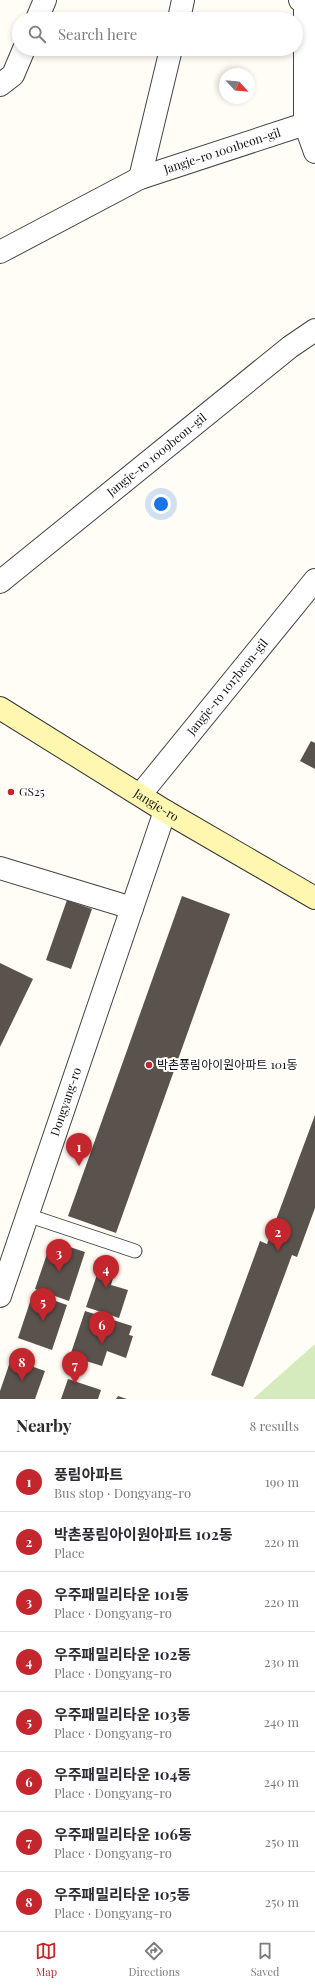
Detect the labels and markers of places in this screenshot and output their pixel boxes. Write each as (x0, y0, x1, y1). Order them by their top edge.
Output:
place label: GS25 (19, 783, 45, 799)
marker: GS25 (6, 787, 16, 797)
place label: 박촌풍림아이원아파트 101동 (157, 1056, 298, 1072)
marker: 박촌풍림아이원아파트 101동 (144, 1060, 154, 1070)
pin: 1 (66, 1133, 92, 1166)
pin: 2 (265, 1218, 291, 1251)
pin: 3 (46, 1239, 72, 1272)
pin: 4 (93, 1255, 119, 1288)
pin: 5 (30, 1288, 56, 1321)
pin: 6 (89, 1311, 115, 1344)
pin: 8 (9, 1348, 35, 1381)
pin: 7 (62, 1351, 88, 1384)

